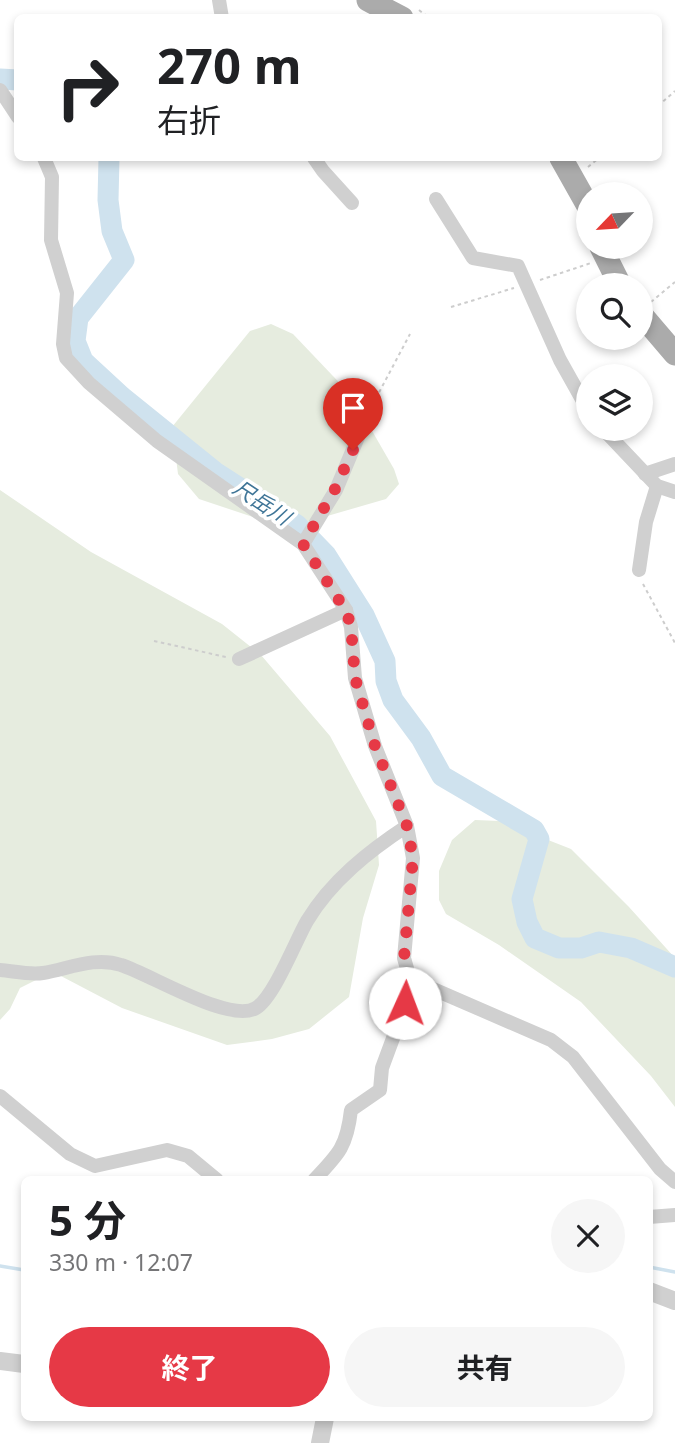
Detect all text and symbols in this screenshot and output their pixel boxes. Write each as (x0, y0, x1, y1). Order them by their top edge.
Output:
text: 270 m (157, 32, 302, 98)
icon: right (42, 42, 133, 133)
text: 右折 (157, 98, 221, 141)
north arrow (576, 182, 653, 259)
map controls (576, 182, 653, 441)
button: search (576, 273, 653, 350)
button: layers (576, 364, 653, 441)
pin (323, 378, 383, 450)
icon: arrive (334, 389, 372, 427)
water label: 尺岳川 (228, 473, 298, 532)
position arrow (368, 966, 442, 1040)
text: 5 分 (49, 1191, 126, 1248)
button: close (551, 1199, 625, 1273)
text: 330 m · 12:07 (49, 1246, 193, 1278)
button: 終了 (49, 1327, 330, 1407)
button: 共有 (344, 1327, 625, 1407)

